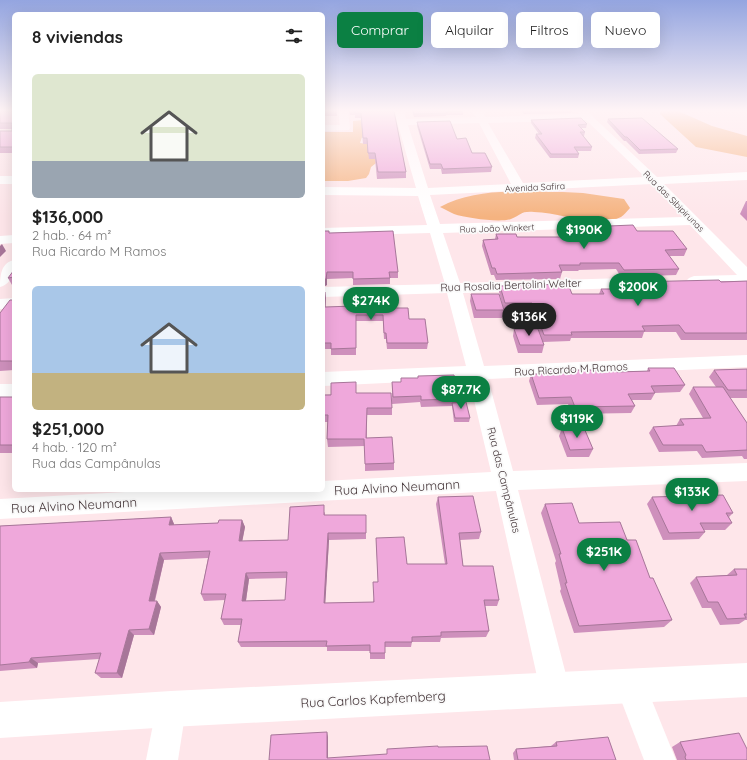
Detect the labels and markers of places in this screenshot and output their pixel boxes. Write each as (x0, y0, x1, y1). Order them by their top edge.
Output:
pin: $190K (556, 216, 612, 250)
pin: $200K (610, 273, 666, 307)
pin: $274K (343, 287, 399, 321)
pin: $136K (501, 303, 557, 337)
pin: $87.7K (428, 376, 494, 410)
pin: $119K (549, 405, 605, 439)
pin: $133K (664, 478, 720, 512)
pin: $251K (576, 538, 632, 572)

